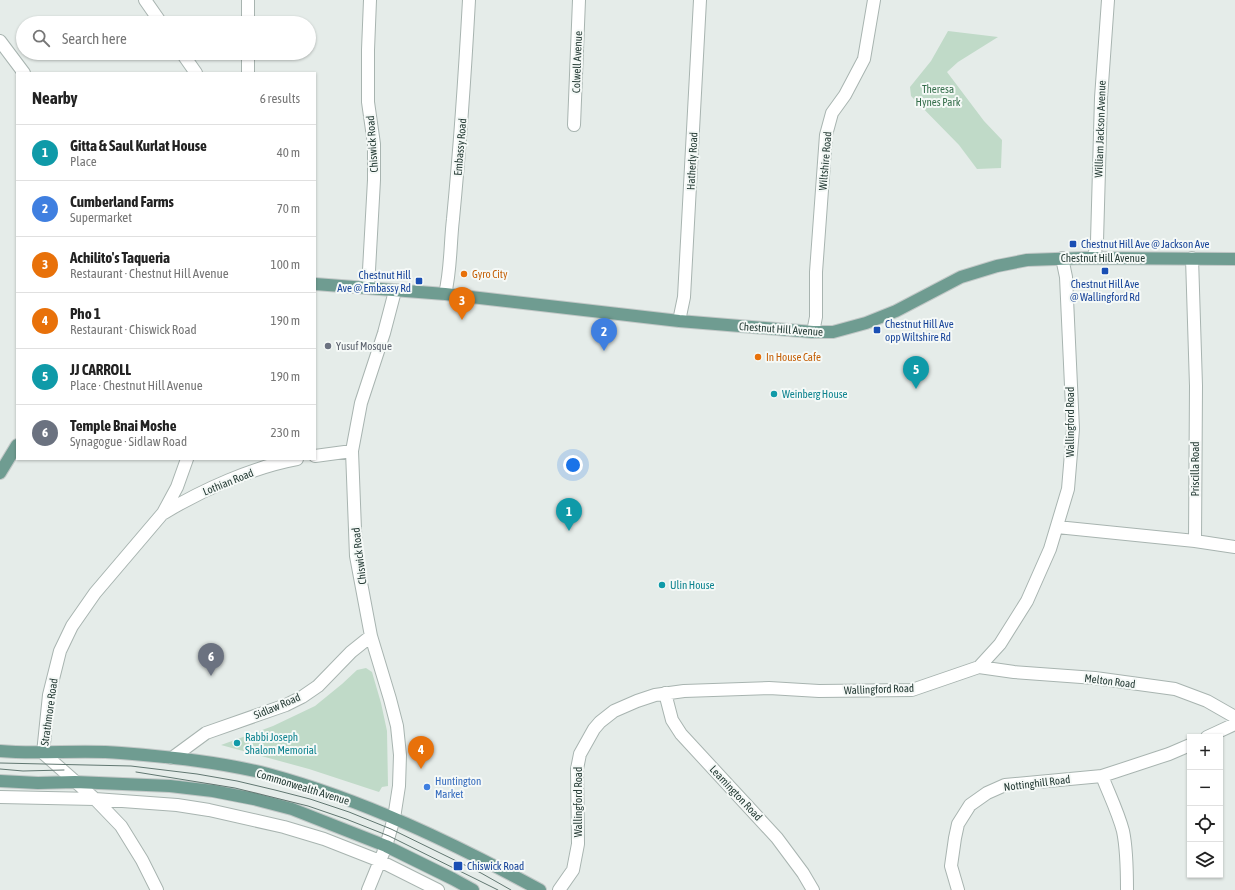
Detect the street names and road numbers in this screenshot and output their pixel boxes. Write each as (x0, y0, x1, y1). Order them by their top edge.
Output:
street label: Colwell Avenue (570, 31, 584, 93)
street label: William Jackson Avenue (1092, 80, 1108, 178)
street label: Chiswick Road (364, 115, 380, 173)
street label: Embassy Road (452, 118, 468, 176)
street label: Wiltshire Road (816, 131, 834, 191)
street label: Hatherly Road (684, 132, 700, 190)
street label: Chestnut Hill Avenue (1061, 252, 1145, 264)
street label: Chestnut Hill Avenue (739, 320, 824, 338)
street label: Wallingford Road (1064, 387, 1076, 457)
street label: Priscilla Road (1189, 441, 1201, 497)
street label: Lothian Road (201, 466, 255, 498)
street label: Chiswick Road (350, 527, 368, 585)
street label: Melton Road (1084, 672, 1136, 690)
street label: Strathmore Road (38, 677, 60, 747)
street label: Wallingford Road (844, 682, 914, 696)
street label: Sidlaw Road (252, 691, 302, 721)
street label: Leamington Road (707, 763, 765, 823)
street label: Commonwealth Avenue (255, 767, 351, 807)
street label: Wallingford Road (572, 767, 584, 837)
street label: Nottinghill Road (1003, 773, 1071, 793)

